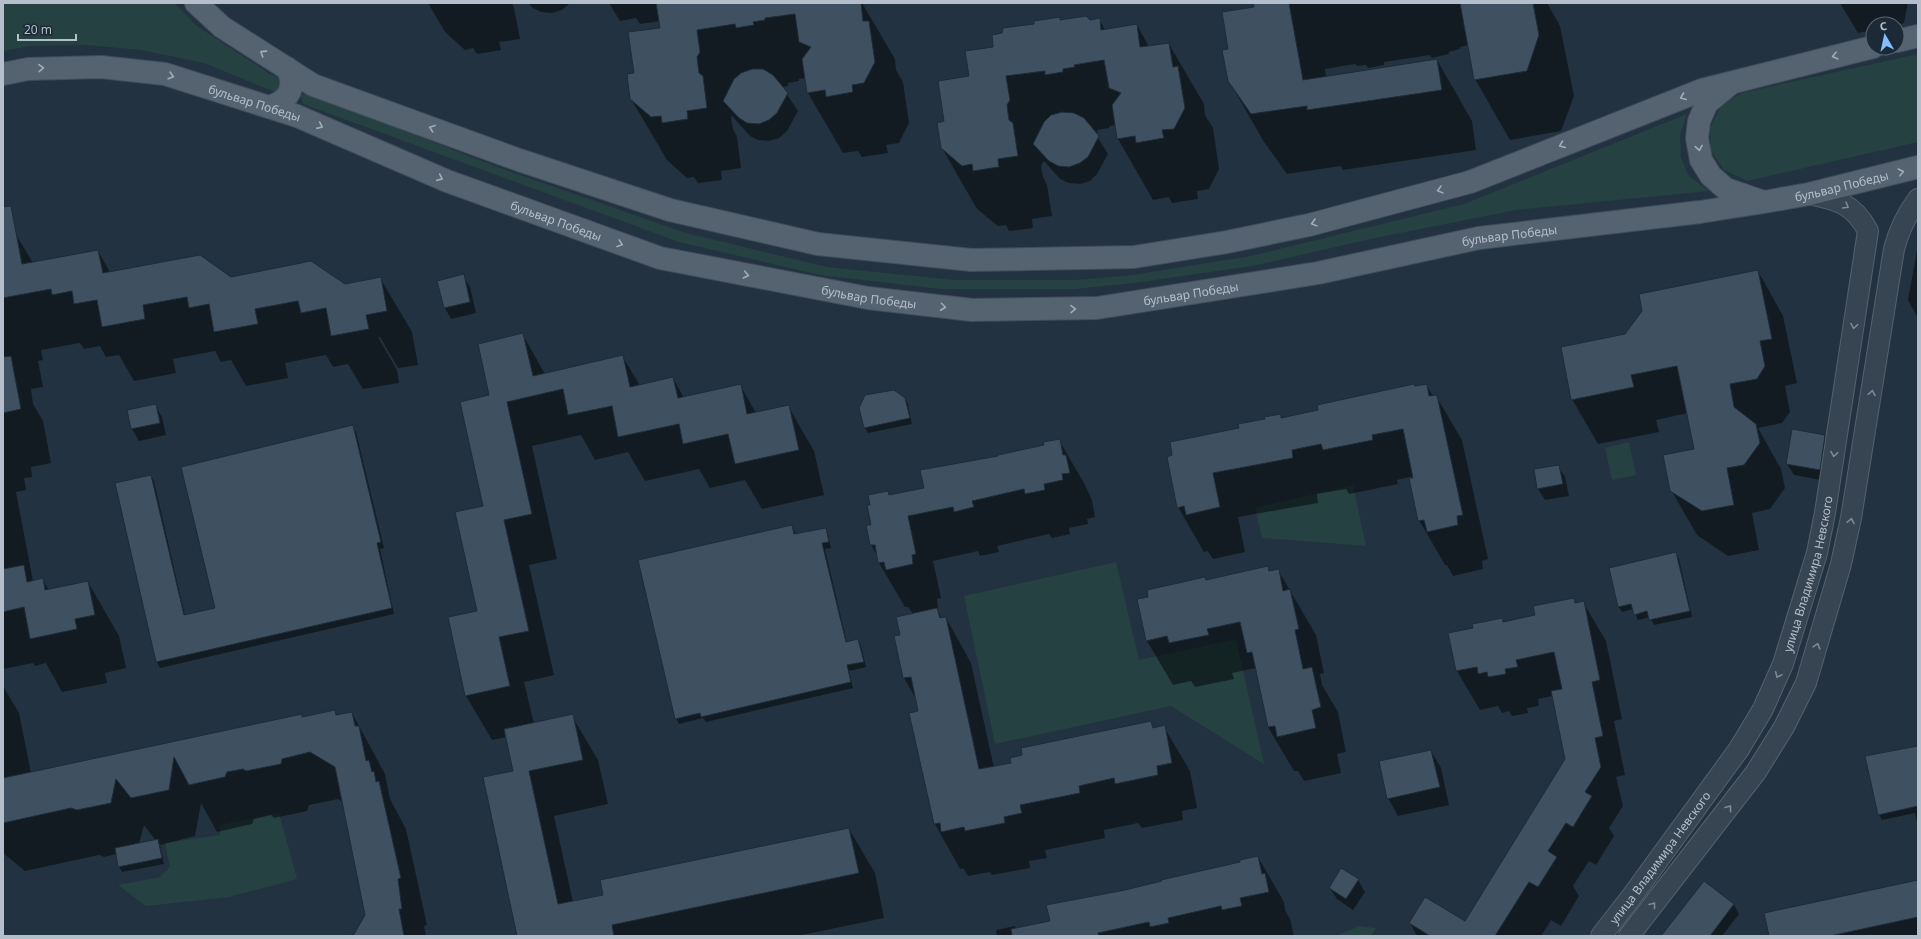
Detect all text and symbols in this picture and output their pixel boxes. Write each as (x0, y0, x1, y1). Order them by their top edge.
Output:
scale bar (18, 16, 76, 42)
north arrow (1865, 16, 1905, 56)
text: С (1879, 18, 1888, 34)
text: 20 m (24, 21, 52, 38)
one-way arrow (260, 50, 267, 58)
one-way arrow (1832, 52, 1838, 60)
one-way arrow (38, 64, 44, 73)
one-way arrow (167, 71, 174, 80)
street label: бульвар Победы (206, 80, 303, 125)
one-way arrow (1679, 92, 1686, 100)
one-way arrow (316, 121, 324, 129)
one-way arrow (428, 125, 435, 133)
one-way arrow (1558, 140, 1565, 148)
one-way arrow (1694, 145, 1703, 151)
street label: бульвар Победы (1793, 166, 1890, 205)
one-way arrow (1898, 168, 1905, 176)
one-way arrow (435, 173, 443, 181)
one-way arrow (1437, 185, 1444, 194)
street label: бульвар Победы (508, 196, 604, 245)
one-way arrow (1842, 202, 1849, 209)
one-way arrow (1311, 218, 1318, 227)
street label: бульвар Победы (1460, 220, 1558, 250)
one-way arrow (617, 239, 624, 247)
one-way arrow (743, 270, 749, 278)
street label: бульвар Победы (1142, 277, 1240, 309)
street label: бульвар Победы (820, 281, 917, 312)
one-way arrow (940, 302, 946, 311)
one-way arrow (1070, 304, 1076, 313)
one-way arrow (1850, 323, 1859, 329)
one-way arrow (1867, 389, 1876, 396)
one-way arrow (1830, 451, 1839, 457)
street label: улица Владимира Невского (1779, 495, 1836, 654)
one-way arrow (1846, 518, 1854, 524)
one-way arrow (1812, 643, 1821, 650)
one-way arrow (1775, 670, 1783, 678)
street label: улица Владимира Невского (1605, 788, 1714, 927)
one-way arrow (1724, 806, 1731, 813)
one-way arrow (1648, 903, 1655, 910)

